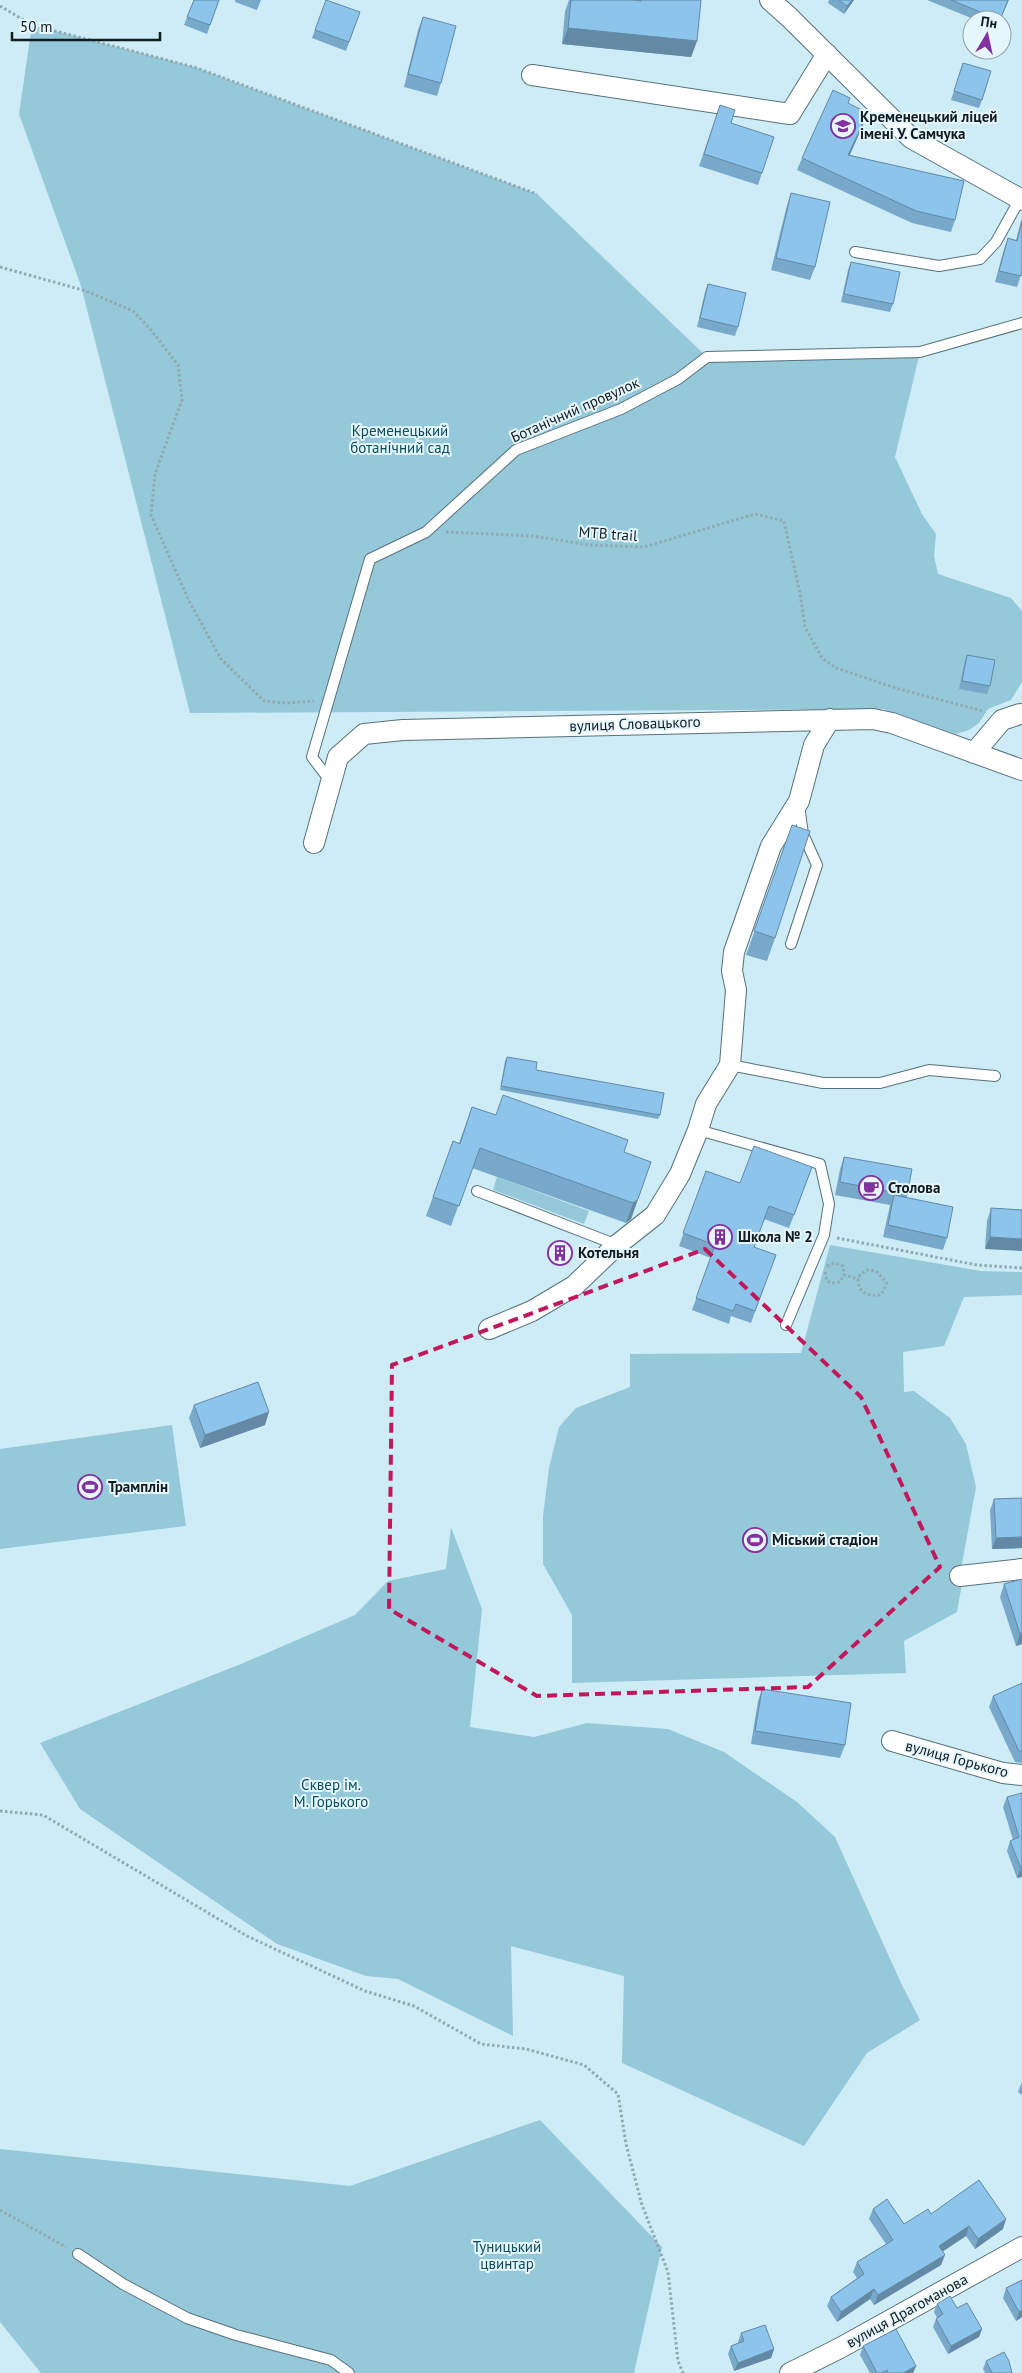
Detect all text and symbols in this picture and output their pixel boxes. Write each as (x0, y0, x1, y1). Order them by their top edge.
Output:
scale bar (12, 10, 160, 42)
north arrow (962, 10, 1012, 60)
text: Пн (979, 12, 999, 32)
text: 50 m (20, 17, 53, 36)
place label: Кременецький ліцей імені У. Самчука (860, 107, 997, 143)
school or university icon: Кременецький ліцей імені У. Самчука (830, 113, 856, 139)
street label: Ботанічний провулок (508, 372, 643, 446)
park label: Кременецький ботанічний сад (350, 421, 450, 457)
street label: MTB trail (578, 522, 639, 545)
street label: вулиця Словацького (569, 712, 701, 735)
cafe icon: Столова (858, 1175, 884, 1201)
place label: Столова (888, 1178, 940, 1197)
building icon: Школа № 2 (707, 1224, 733, 1250)
place label: Школа № 2 (738, 1227, 813, 1246)
building icon: Котельня (547, 1240, 573, 1266)
place label: Котельня (578, 1243, 639, 1262)
sports icon: Трамплін (77, 1474, 103, 1500)
place label: Трамплін (108, 1477, 168, 1496)
sports icon: Міський стадіон (742, 1527, 768, 1553)
place label: Міський стадіон (772, 1530, 878, 1549)
street label: вулиця Горького (904, 1736, 1011, 1781)
park label: Сквер ім. М. Горького (294, 1775, 368, 1811)
park label: Туницький цвинтар (473, 2237, 541, 2273)
street label: вулиця Драгоманова (843, 2269, 971, 2352)

